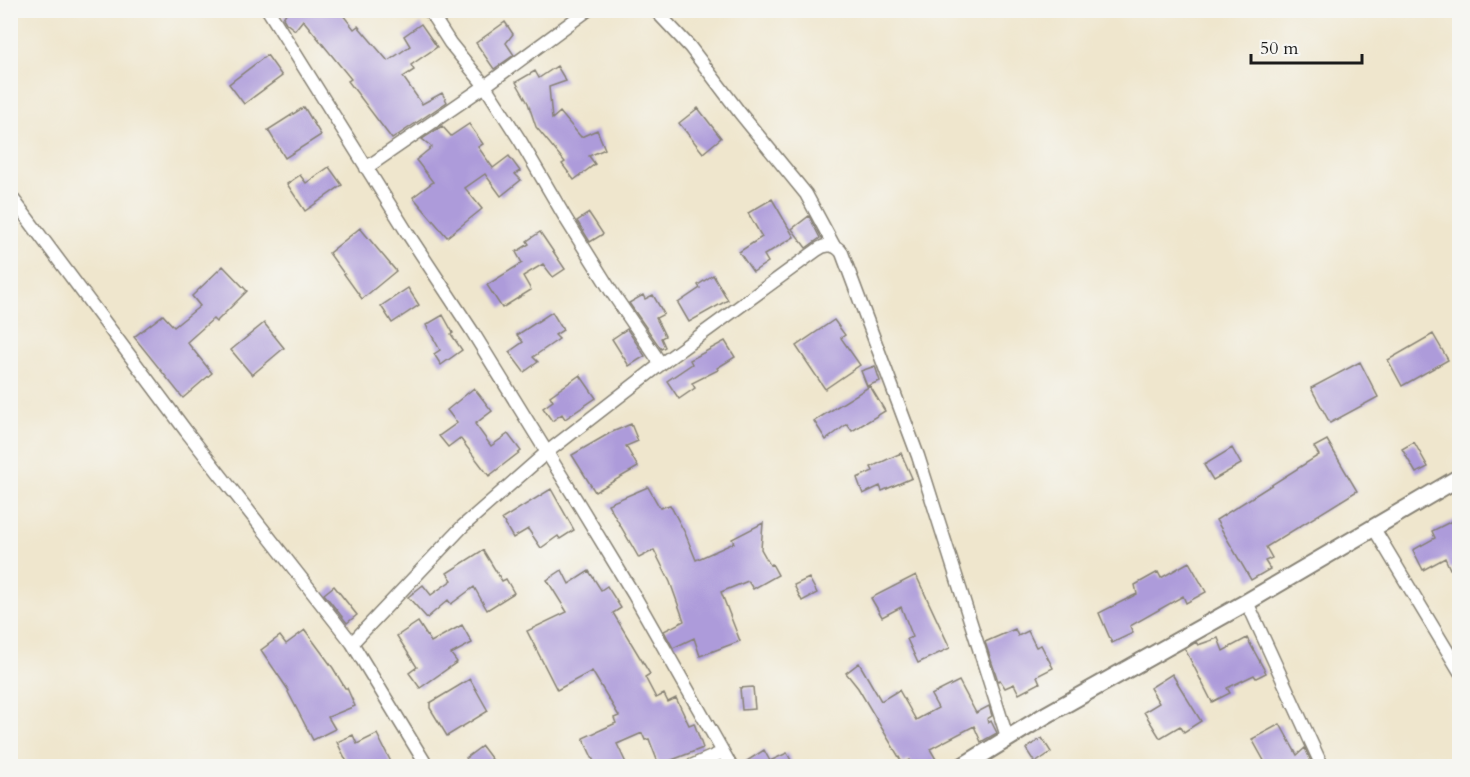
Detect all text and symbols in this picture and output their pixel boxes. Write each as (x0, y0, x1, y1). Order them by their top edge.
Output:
scale bar (1251, 27, 1362, 65)
text: 50 m (1260, 36, 1299, 61)

